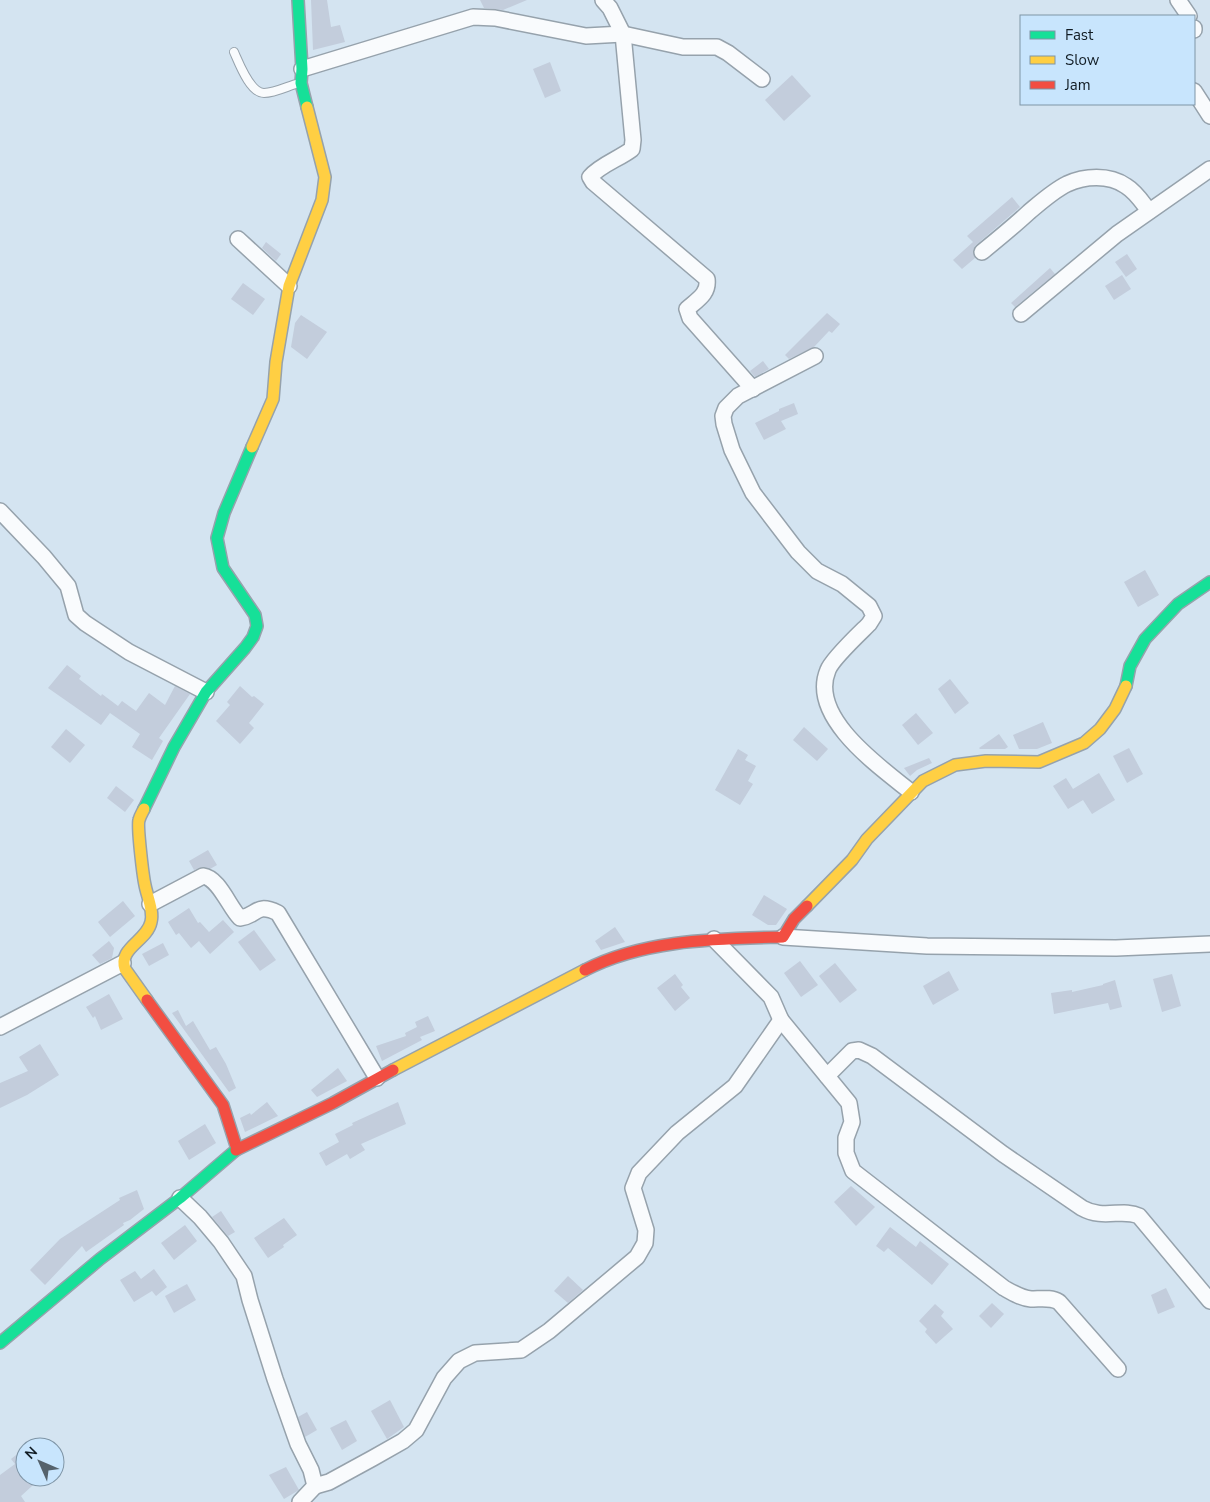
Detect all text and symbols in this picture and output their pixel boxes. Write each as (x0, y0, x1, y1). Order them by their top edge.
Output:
legend (1020, 15, 1195, 105)
text: Fast (1065, 25, 1094, 45)
text: Slow (1065, 50, 1100, 70)
text: Jam (1064, 75, 1091, 95)
north arrow (15, 1437, 65, 1487)
text: N (21, 1443, 42, 1464)

